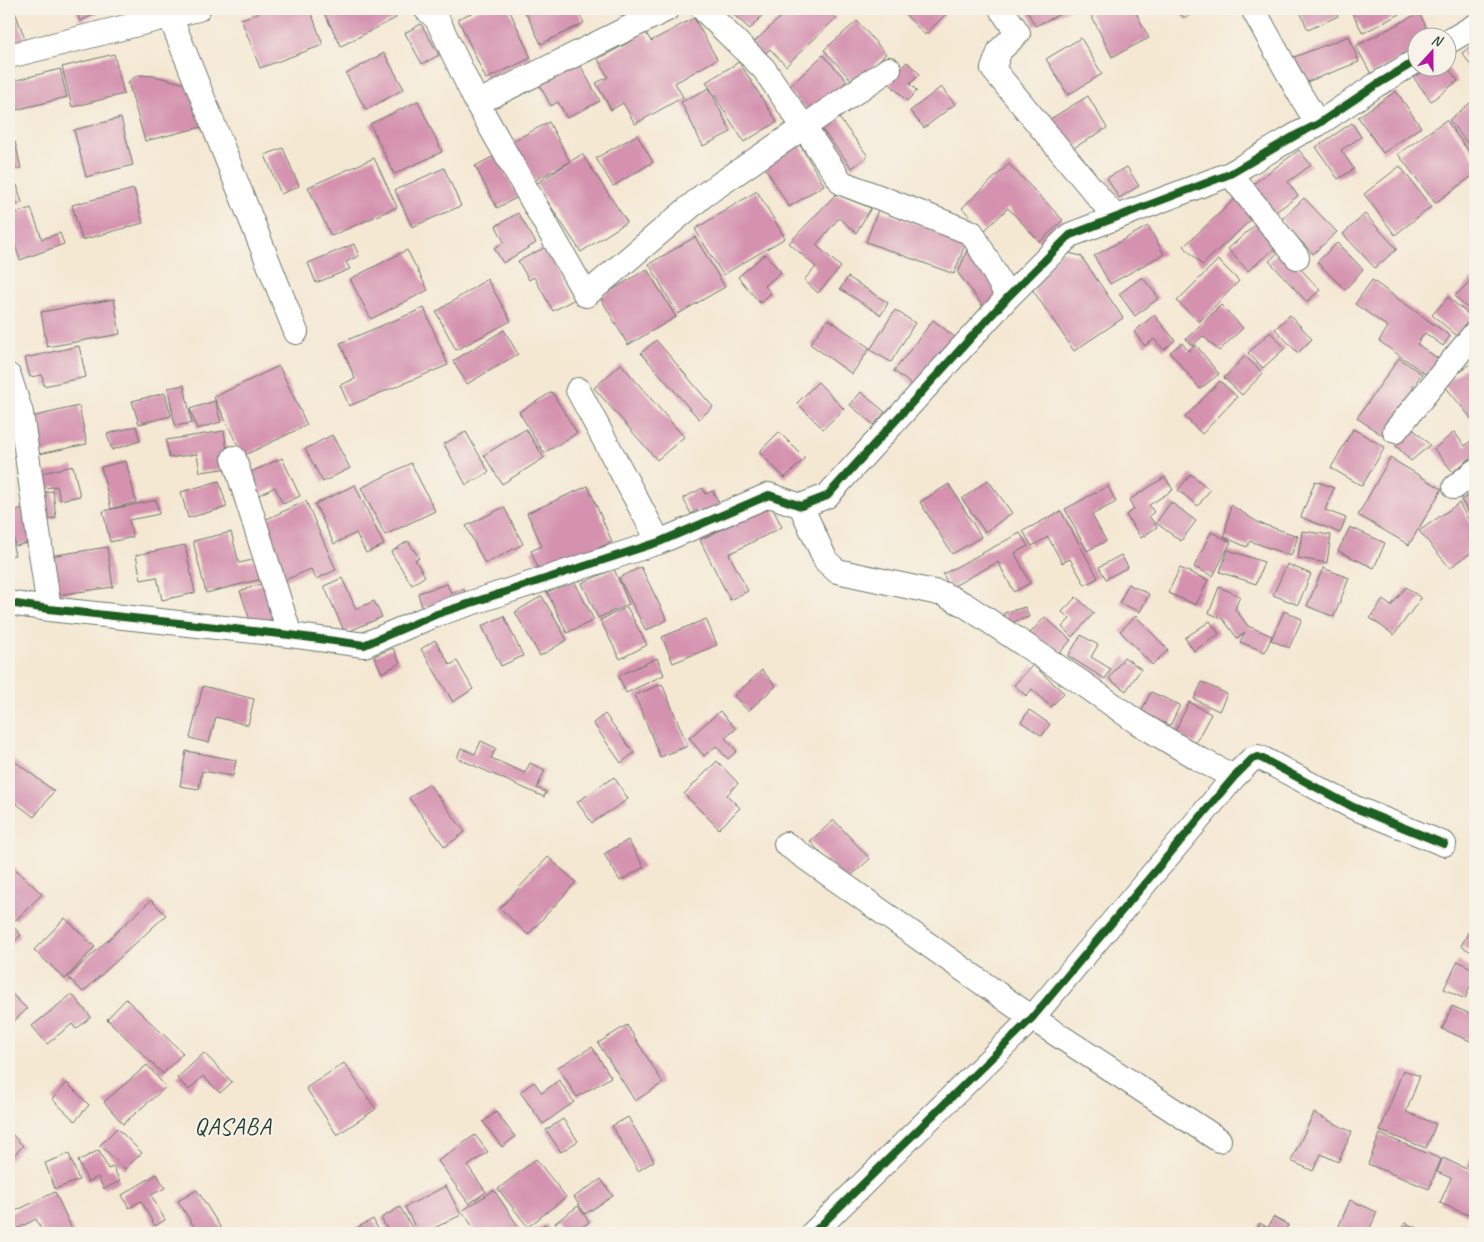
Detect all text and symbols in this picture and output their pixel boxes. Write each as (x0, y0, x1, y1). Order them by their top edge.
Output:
north arrow (1406, 28, 1456, 78)
text: N (1429, 31, 1446, 51)
district label: QASABA (194, 1111, 272, 1141)

